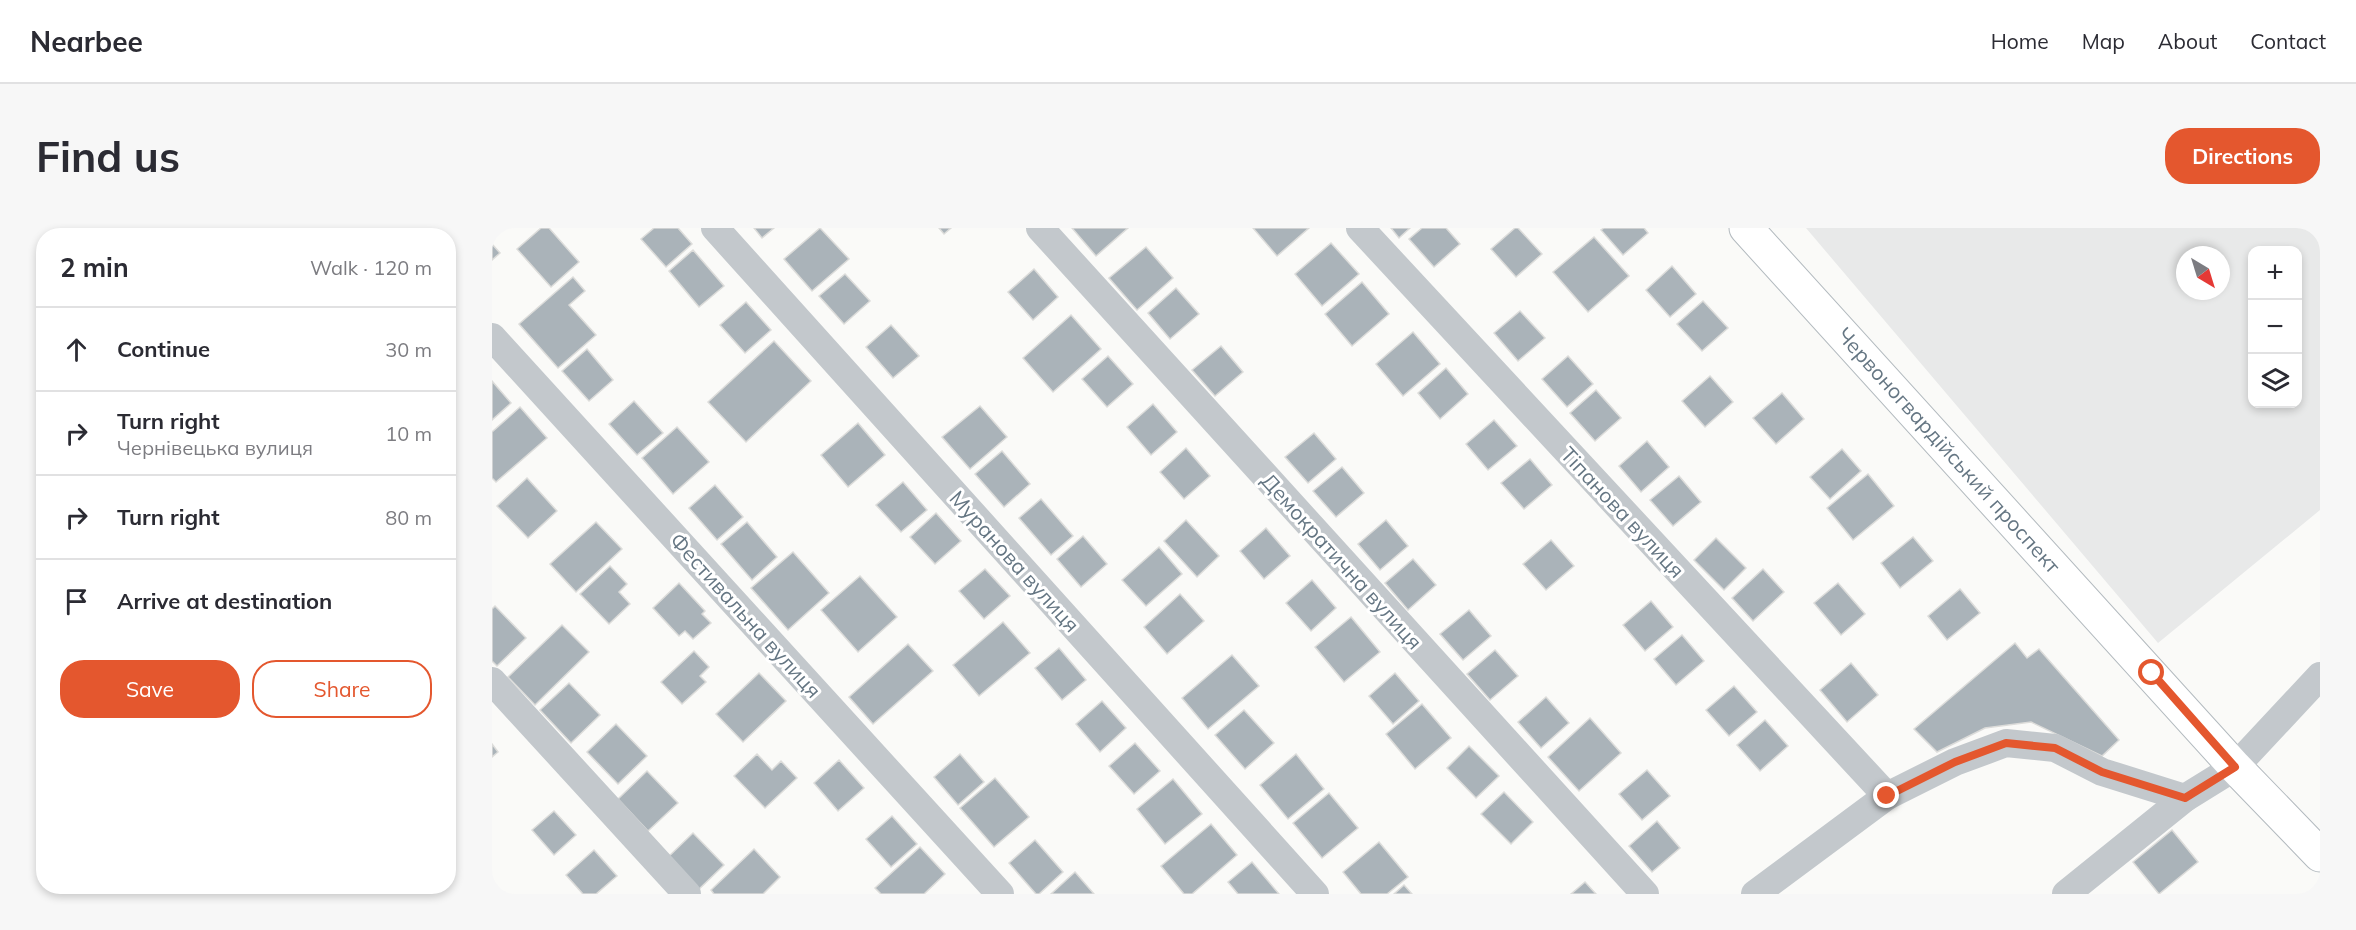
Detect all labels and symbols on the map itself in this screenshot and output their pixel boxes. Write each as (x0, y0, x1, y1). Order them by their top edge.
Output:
north arrow (2176, 246, 2230, 300)
street label: Червоногвардійський проспект (1832, 322, 2067, 579)
street label: Тіпанова вулиця (1556, 441, 1690, 583)
street label: Демократична вулиця (1256, 468, 1428, 654)
street label: Муранова вулиця (945, 485, 1085, 637)
street label: Фестивальна вулиця (665, 527, 827, 703)
route start (2138, 659, 2164, 685)
route end (1873, 782, 1899, 808)

